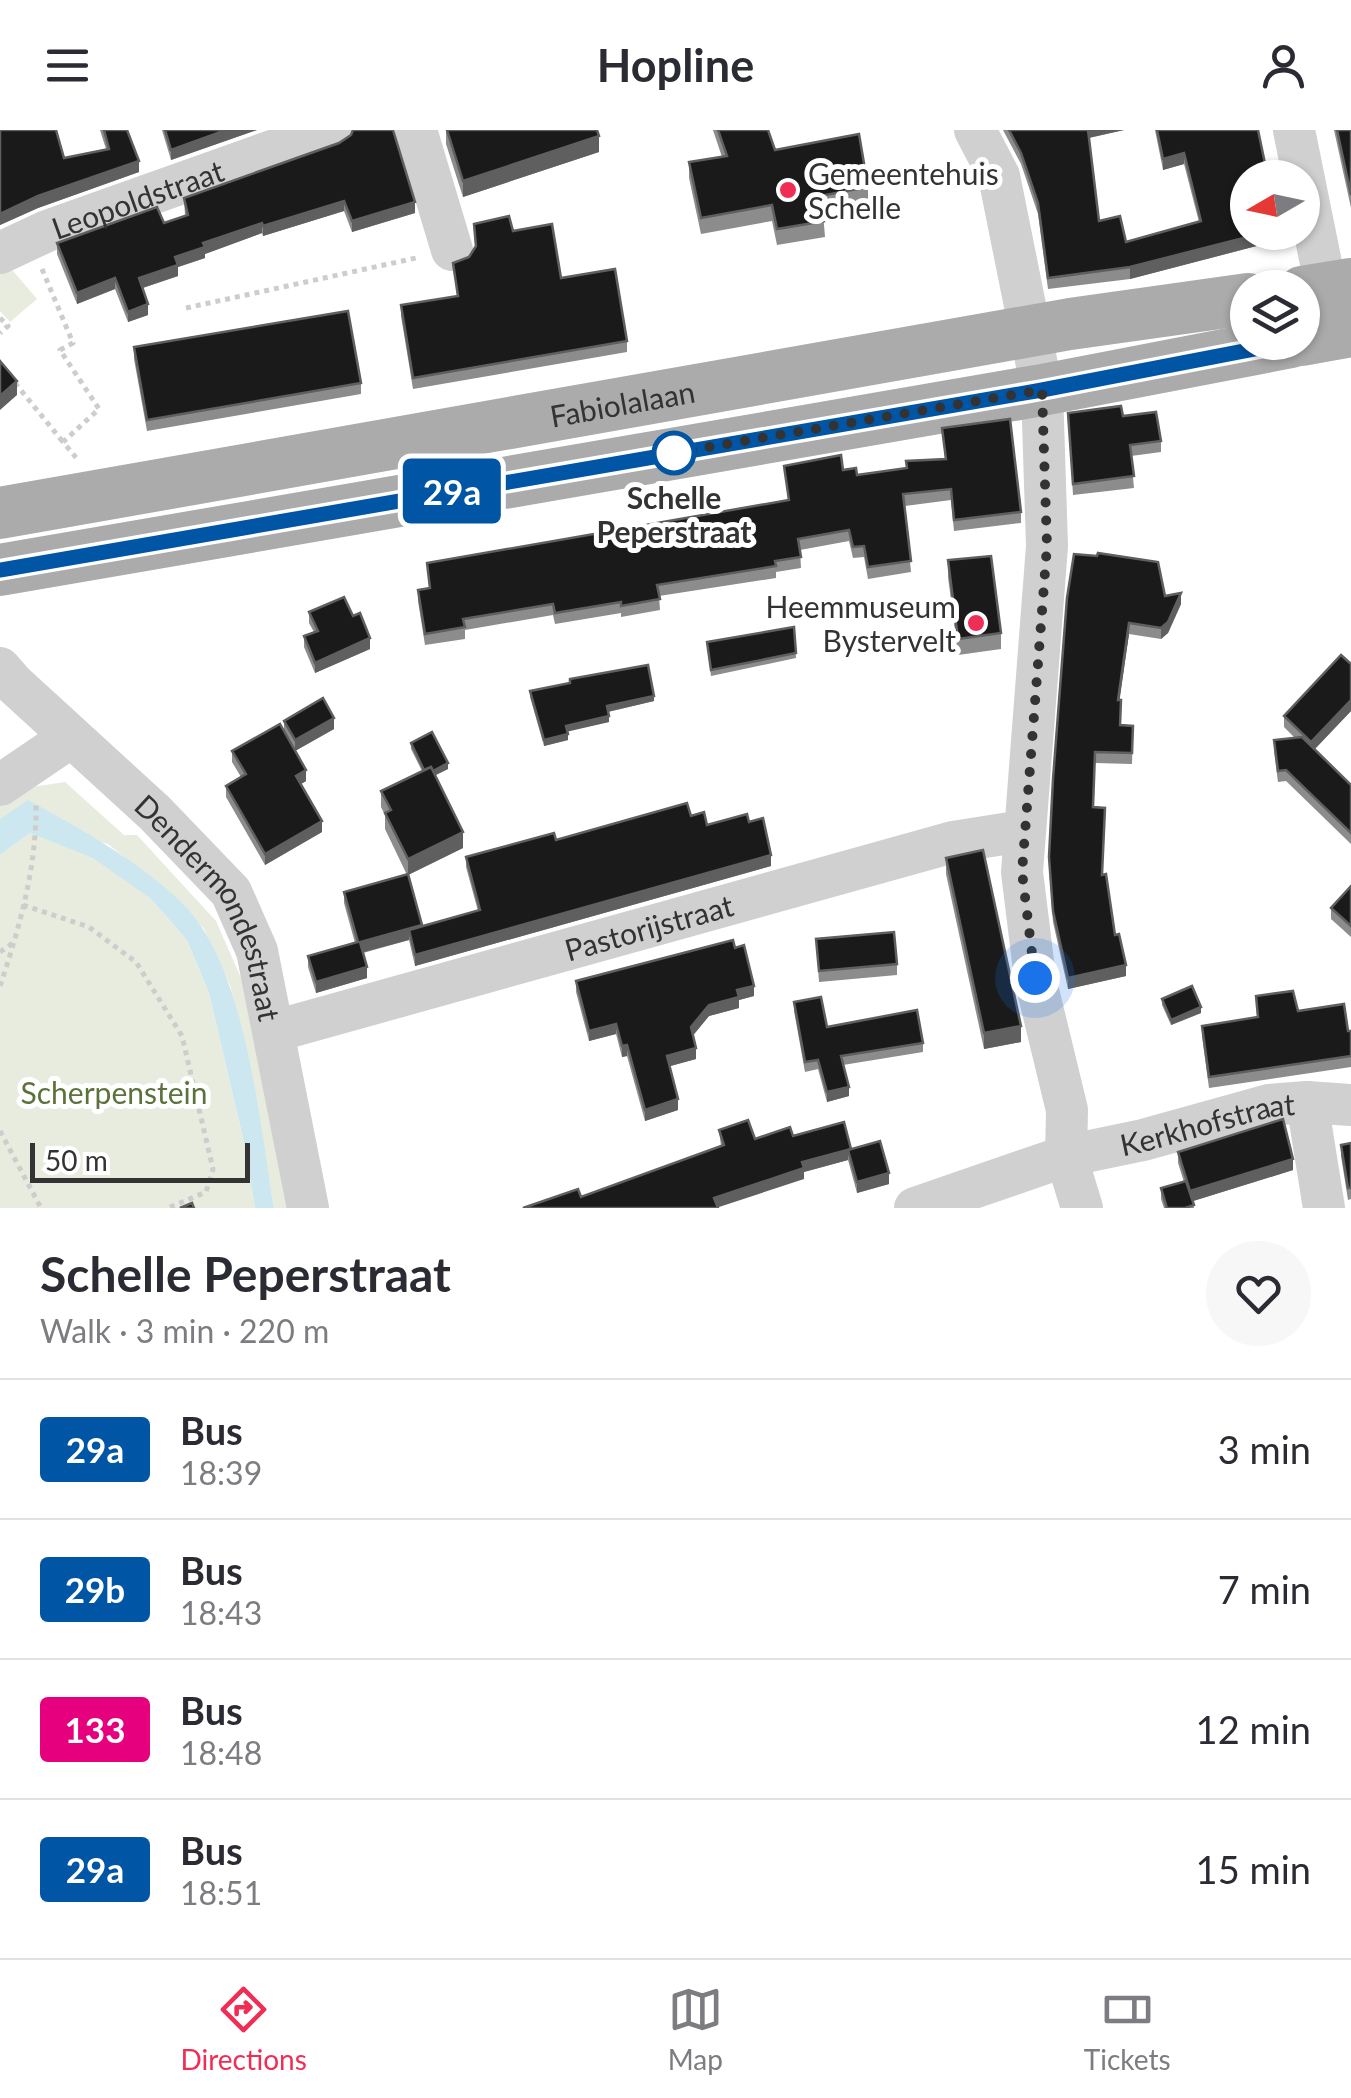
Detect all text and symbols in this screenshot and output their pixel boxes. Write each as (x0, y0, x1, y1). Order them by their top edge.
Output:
icon: menu (40, 38, 95, 93)
text: Hopline (597, 38, 754, 92)
icon: person (1256, 38, 1311, 93)
street label: Leopoldstraat (47, 152, 228, 246)
place label: Gemeentehuis Schelle (808, 155, 999, 225)
north arrow (1230, 160, 1320, 250)
map controls (1230, 160, 1320, 360)
marker: Gemeentehuis Schelle (777, 179, 799, 201)
button: layers (1230, 270, 1320, 360)
street label: Fabiolalaan (547, 373, 698, 434)
marker: Schelle Peperstraat (653, 432, 695, 474)
line badge: 29a (394, 458, 510, 524)
text: 29a (423, 470, 481, 512)
place label: Schelle Peperstraat (597, 479, 751, 549)
place label: Heemmuseum Bystervelt (766, 588, 956, 658)
marker: Heemmuseum Bystervelt (965, 612, 987, 634)
street label: Dendermondestraat (128, 786, 289, 1024)
street label: Pastorijstraat (560, 886, 737, 967)
your location (1010, 953, 1060, 1003)
park label: Scherpenstein (21, 1074, 207, 1110)
street label: Kerkhofstraat (1117, 1085, 1296, 1162)
scale bar (30, 1138, 250, 1182)
text: 50 m (45, 1143, 108, 1177)
button: heart (1206, 1241, 1311, 1346)
text: Schelle Peperstraat (40, 1245, 451, 1302)
text: Walk · 3 min · 220 m (40, 1311, 329, 1350)
text: Bus (180, 1407, 243, 1453)
text: 3 min (1218, 1426, 1311, 1472)
text: 29a (66, 1428, 124, 1470)
text: 18:39 (180, 1453, 262, 1492)
text: Bus (180, 1547, 243, 1593)
text: 7 min (1218, 1566, 1311, 1612)
text: 29b (65, 1568, 125, 1610)
text: 18:43 (180, 1593, 262, 1632)
text: Bus (180, 1687, 243, 1733)
text: 12 min (1196, 1706, 1311, 1752)
text: 133 (65, 1708, 125, 1750)
text: 18:48 (180, 1733, 262, 1772)
text: Bus (180, 1827, 243, 1873)
text: 15 min (1196, 1846, 1311, 1892)
text: 29a (66, 1848, 124, 1890)
text: 18:51 (180, 1873, 262, 1912)
tab: Directions (180, 1982, 307, 2076)
tab: Map (668, 1982, 723, 2076)
tab: Tickets (1084, 1982, 1171, 2076)

